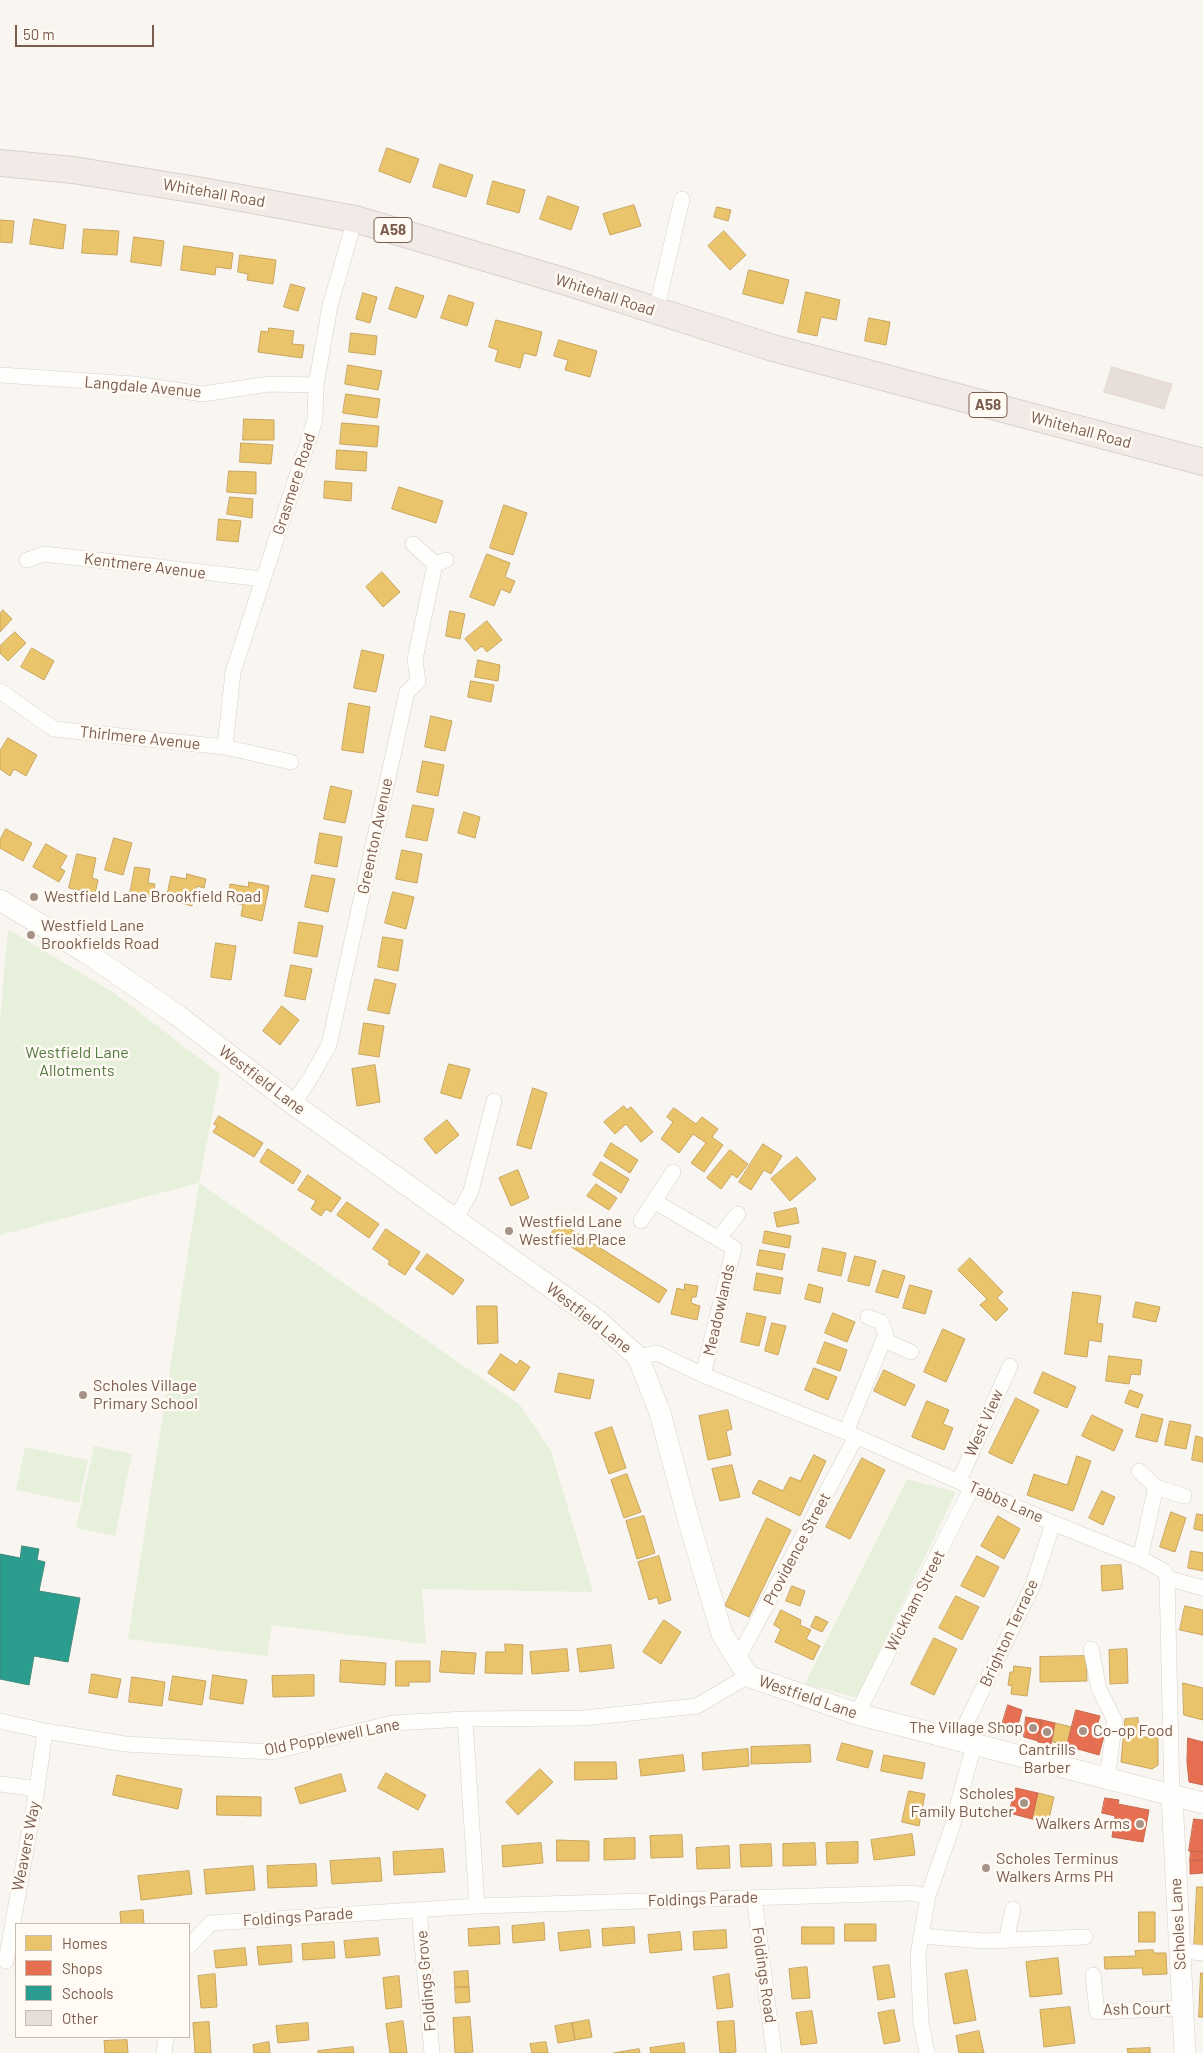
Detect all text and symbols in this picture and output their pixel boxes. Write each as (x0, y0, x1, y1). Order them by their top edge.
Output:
scale bar (18, 15, 156, 47)
text: 50 m (23, 25, 55, 43)
street label: Whitehall Road (161, 175, 267, 211)
road number: A58 (374, 218, 412, 242)
street label: Whitehall Road (553, 270, 657, 320)
street label: Langdale Avenue (84, 372, 202, 402)
road number: A58 (969, 392, 1007, 418)
street label: Whitehall Road (1028, 407, 1134, 453)
street label: Grasmere Road (268, 431, 320, 537)
street label: Kentmere Avenue (83, 549, 207, 583)
street label: Thirlmere Avenue (79, 722, 201, 754)
street label: Greenton Avenue (353, 776, 397, 896)
place label: Westfield Lane Brookfield Road (44, 887, 261, 907)
marker: Westfield Lane Brookfield Road (28, 891, 40, 903)
place label: Westfield Lane Brookfields Road (41, 916, 159, 954)
marker: Westfield Lane Brookfields Road (25, 929, 37, 941)
street label: Westfield Lane (215, 1041, 309, 1119)
park label: Westfield Lane Allotments (25, 1043, 129, 1081)
place label: Westfield Lane Westfield Place (519, 1212, 626, 1250)
marker: Westfield Lane Westfield Place (503, 1225, 515, 1237)
street label: Meadowlands (699, 1262, 739, 1358)
street label: Westfield Lane (542, 1279, 636, 1357)
place label: Scholes Village Primary School (93, 1376, 198, 1414)
street label: West View (961, 1386, 1007, 1460)
marker: Scholes Village Primary School (77, 1389, 89, 1401)
street label: Tabbs Lane (966, 1477, 1046, 1527)
street label: Providence Street (759, 1489, 835, 1609)
street label: Wickham Street (881, 1547, 949, 1655)
street label: Brighton Terrace (976, 1576, 1042, 1690)
street label: Westfield Lane (756, 1671, 860, 1723)
street label: Old Popplewell Lane (263, 1714, 401, 1760)
place label: The Village Shop (909, 1718, 1023, 1738)
place label: Co-op Food (1093, 1721, 1173, 1741)
marker: The Village Shop (1027, 1722, 1039, 1734)
marker: Co-op Food (1077, 1725, 1089, 1737)
marker: Cantrills Barber (1041, 1726, 1053, 1738)
place label: Cantrills Barber (1018, 1740, 1076, 1778)
place label: Scholes Family Butcher (911, 1784, 1014, 1822)
marker: Scholes Family Butcher (1018, 1797, 1030, 1809)
street label: Weavers Way (8, 1799, 44, 1893)
place label: Walkers Arms (1035, 1814, 1130, 1834)
marker: Walkers Arms (1134, 1818, 1146, 1830)
place label: Scholes Terminus Walkers Arms PH (996, 1849, 1118, 1887)
marker: Scholes Terminus Walkers Arms PH (980, 1862, 992, 1874)
street label: Scholes Lane (1166, 1877, 1190, 1971)
street label: Foldings Parade (647, 1887, 759, 1911)
street label: Foldings Parade (242, 1904, 354, 1930)
legend (15, 1923, 190, 2038)
street label: Foldings Road (748, 1926, 780, 2024)
street label: Foldings Grove (412, 1930, 440, 2032)
text: Homes (62, 1934, 107, 1952)
text: Shops (62, 1959, 102, 1977)
text: Schools (62, 1984, 114, 2002)
street label: Ash Court (1103, 1999, 1171, 2019)
text: Other (62, 2009, 98, 2027)

